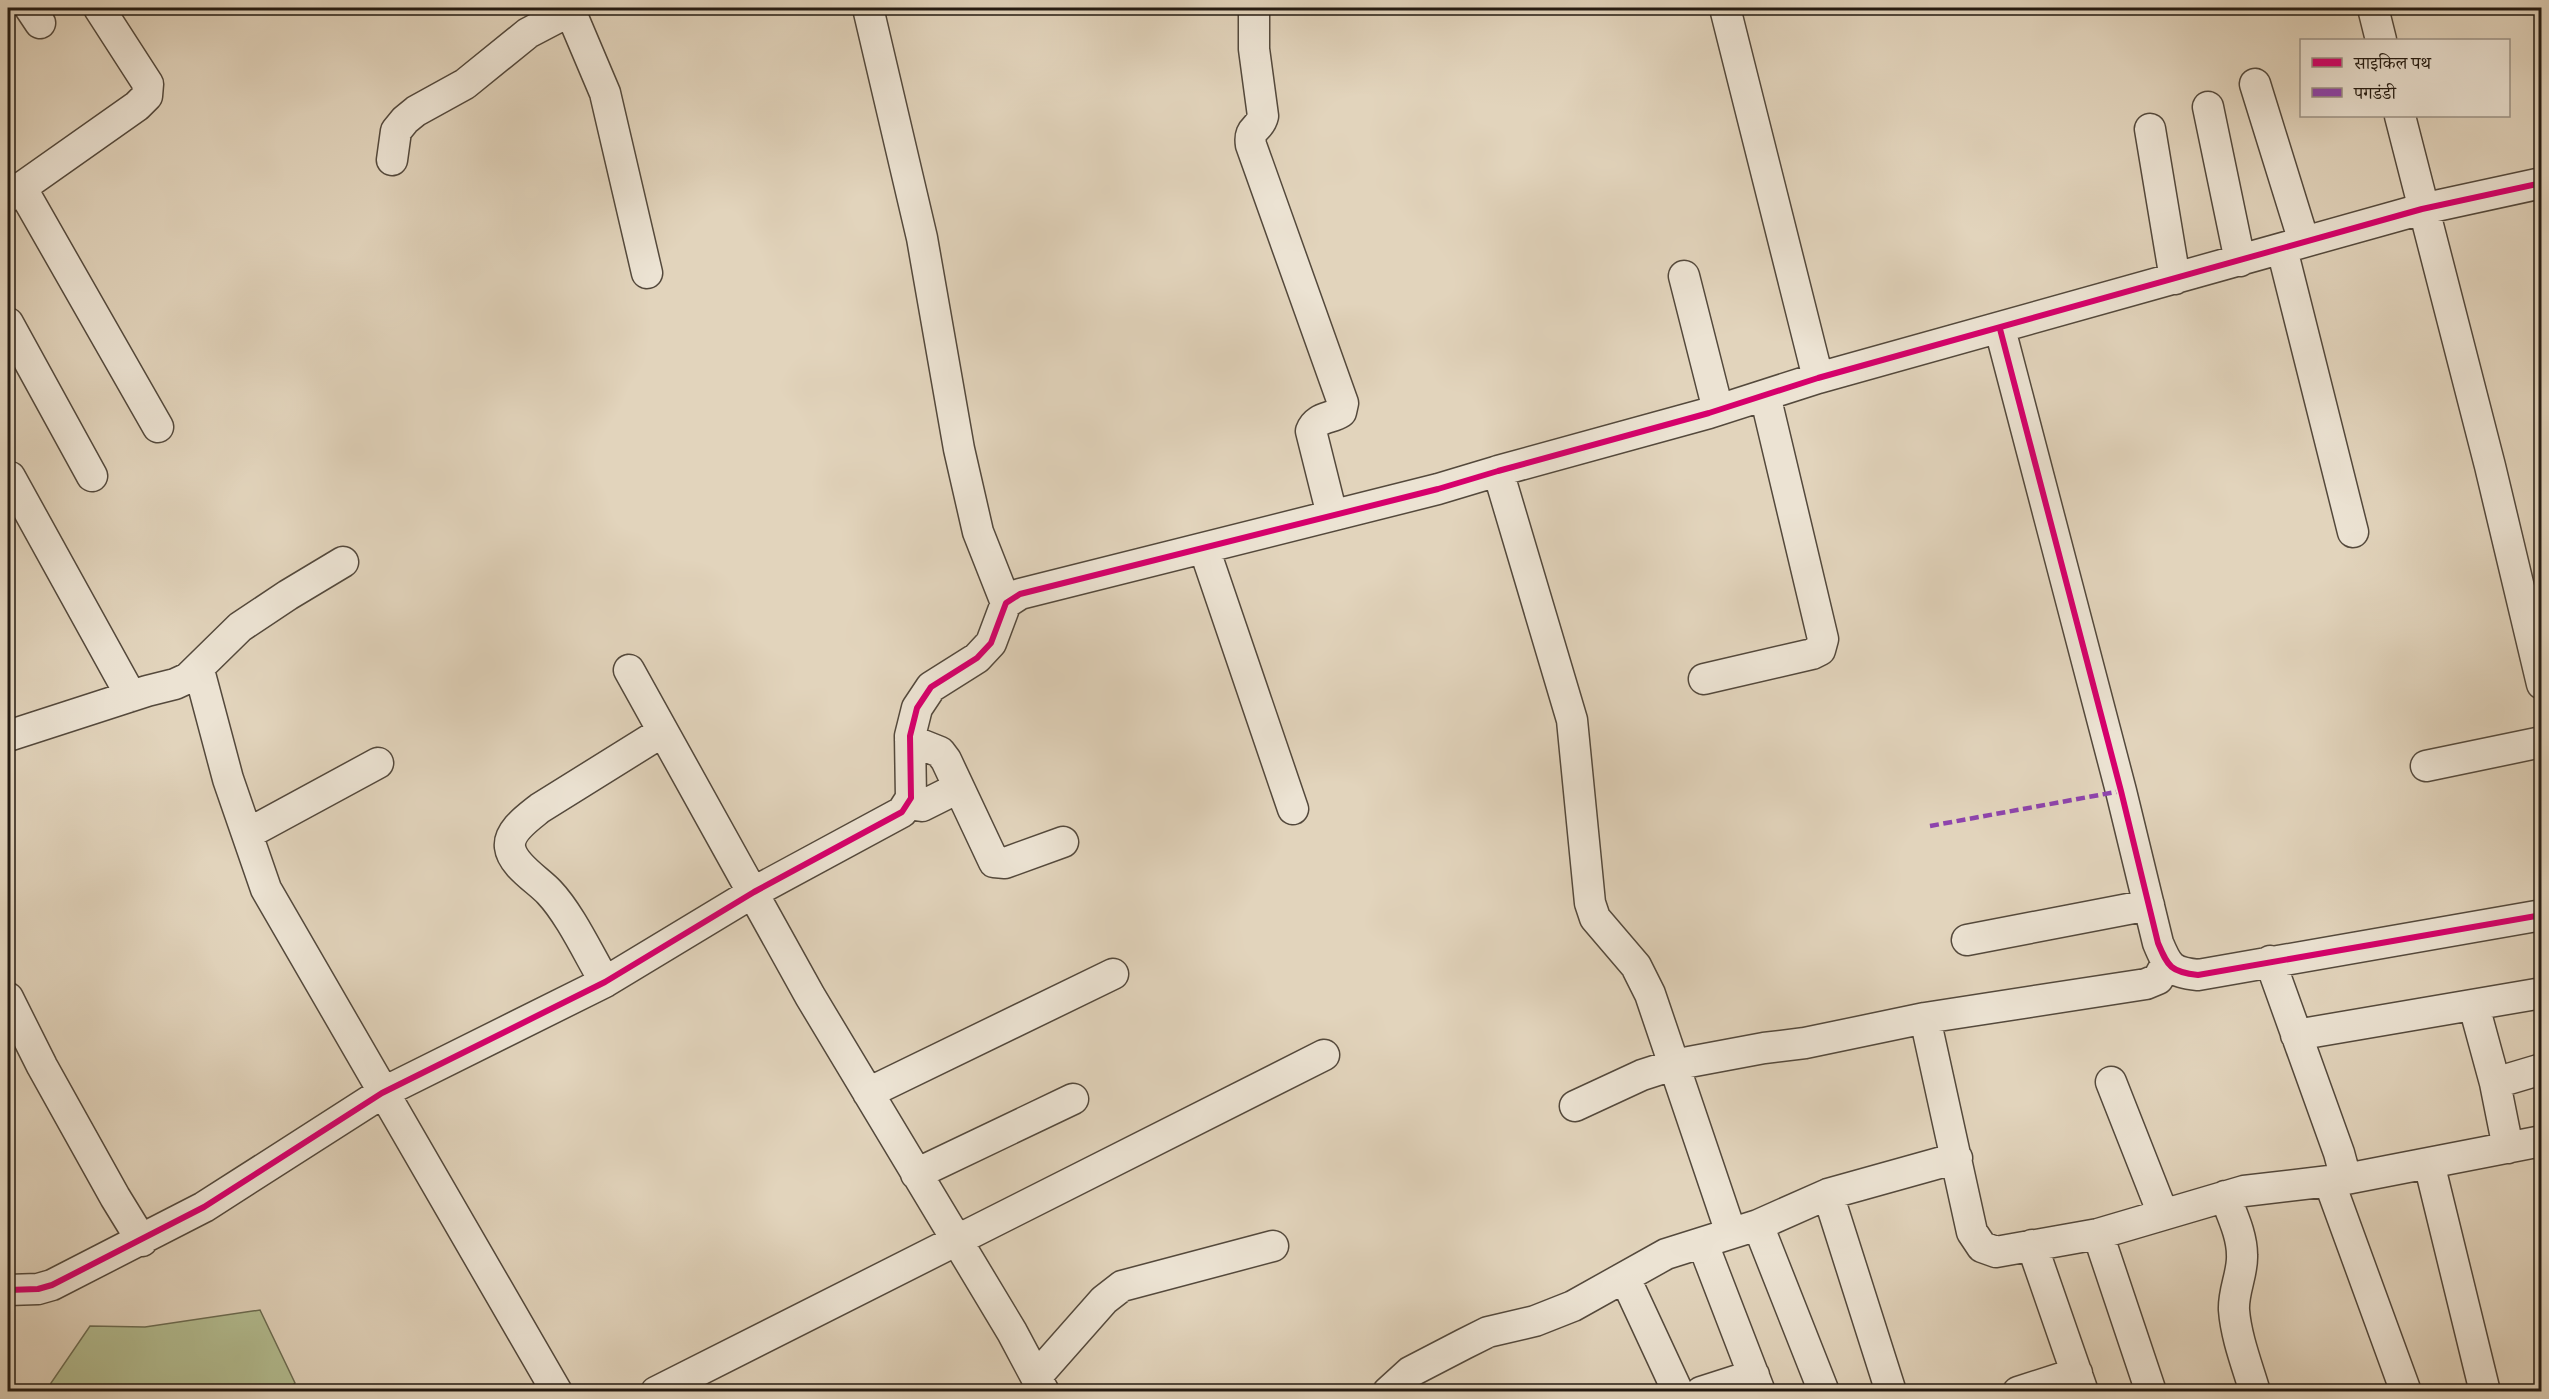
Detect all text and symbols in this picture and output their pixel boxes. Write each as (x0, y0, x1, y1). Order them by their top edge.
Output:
legend (2300, 39, 2510, 117)
text: साइकिल पथ (2353, 53, 2433, 75)
text: पगडंडी (2353, 82, 2397, 105)

